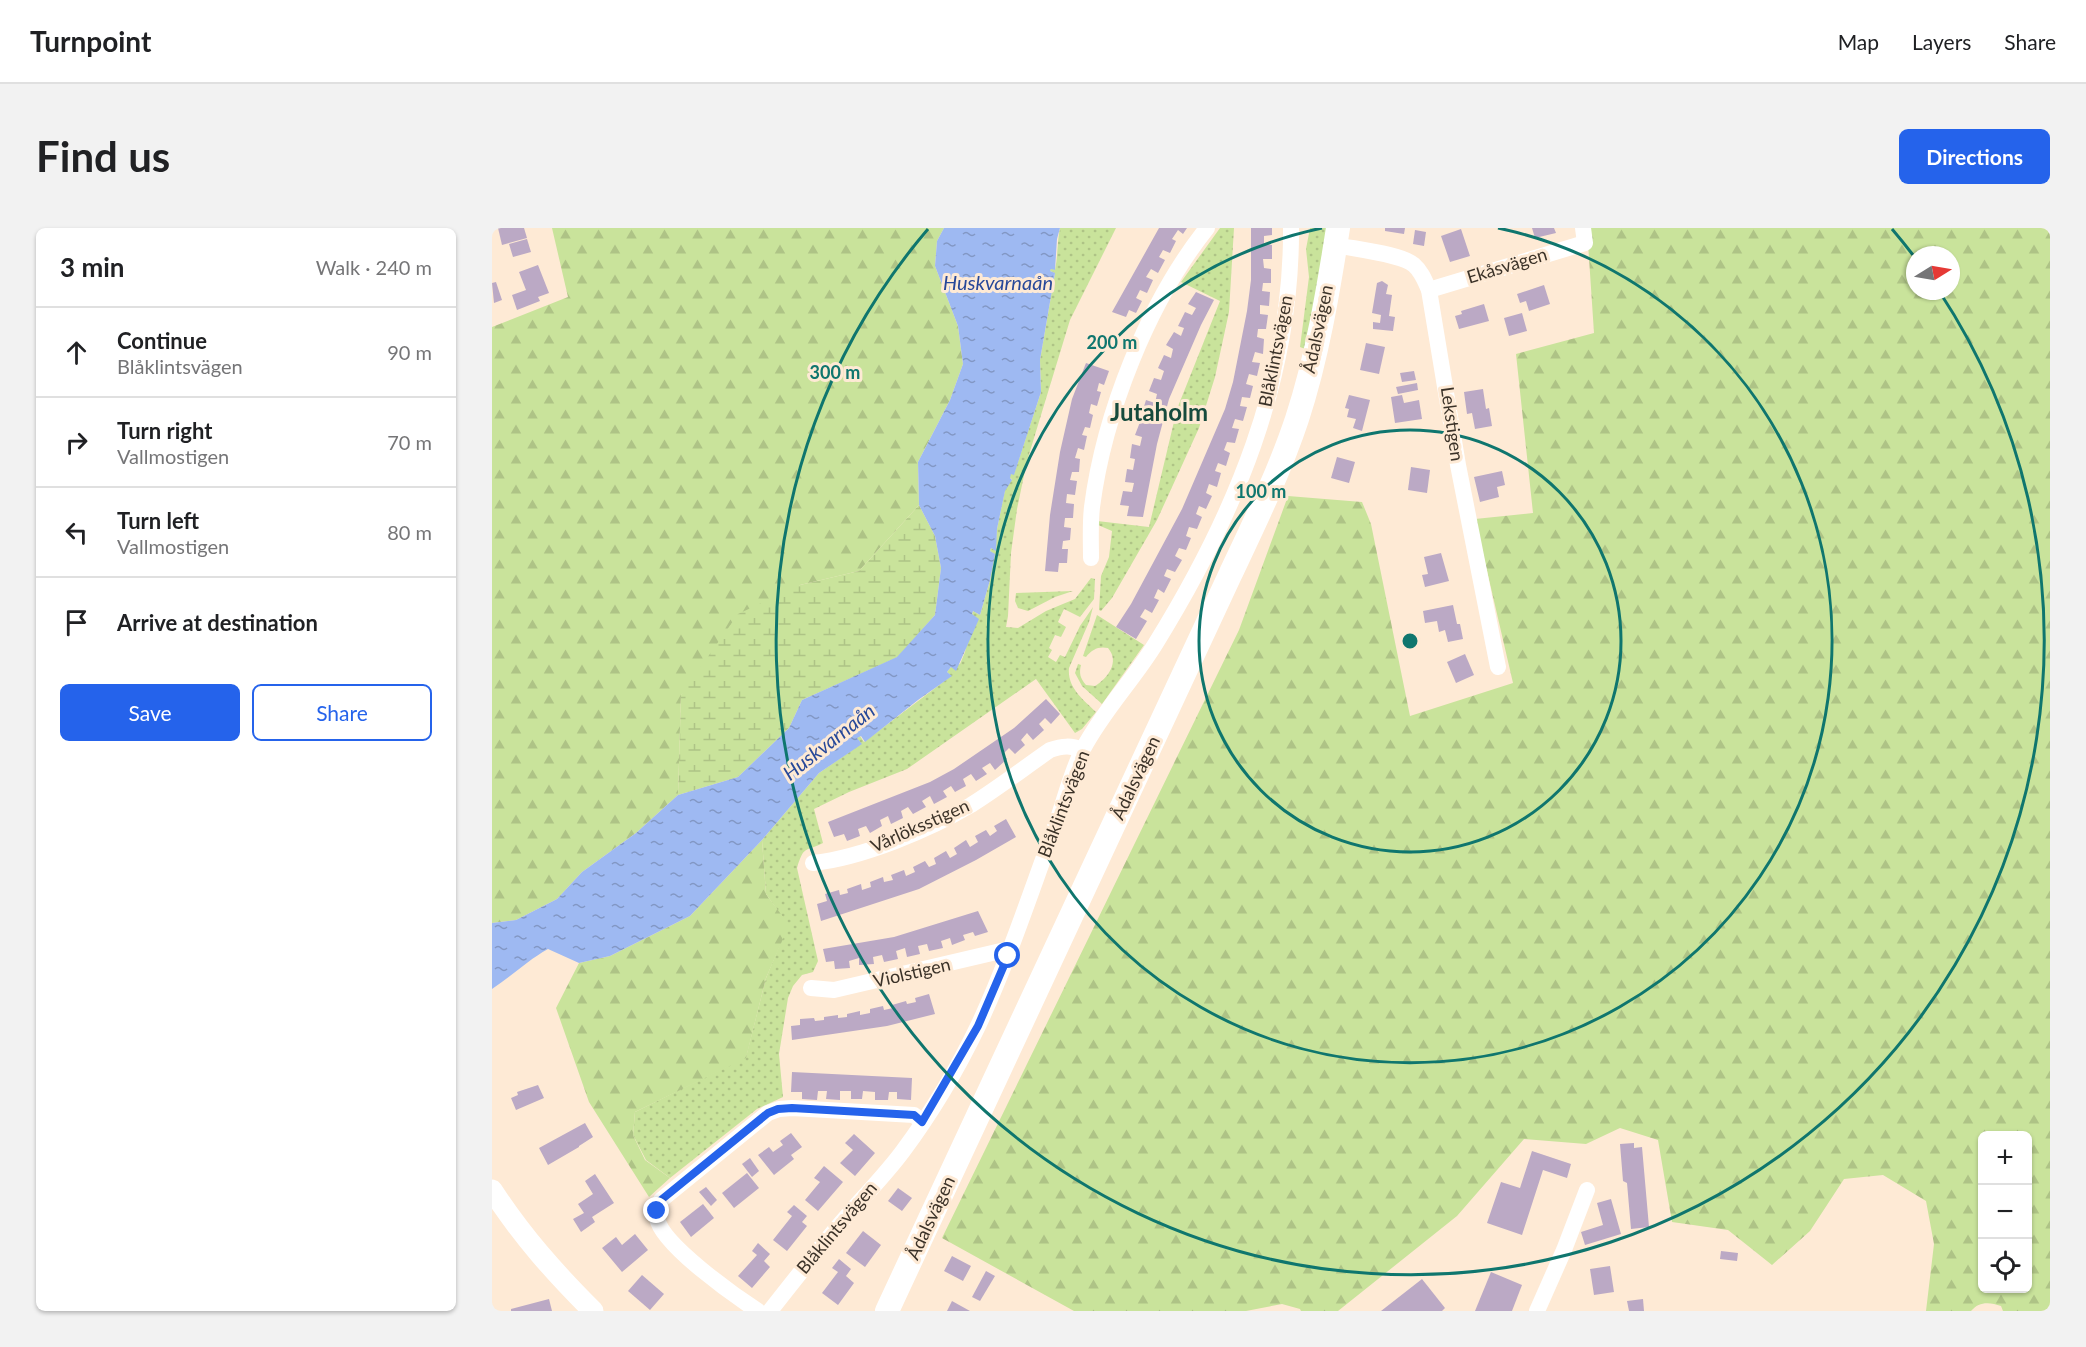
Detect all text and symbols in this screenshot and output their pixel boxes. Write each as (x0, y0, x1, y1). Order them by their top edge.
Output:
text: Turnpoint (30, 24, 151, 58)
text: Map (1838, 29, 1879, 54)
text: Layers (1912, 29, 1971, 54)
text: Share (2004, 29, 2056, 54)
button: Directions (1899, 129, 2050, 184)
text: Find us (36, 131, 170, 181)
street label: Ekåsvägen (1464, 242, 1550, 288)
north arrow (1906, 246, 1960, 300)
text: 3 min (60, 251, 124, 283)
text: Walk · 240 m (316, 255, 432, 279)
water label: Huskvarnaån (943, 270, 1053, 294)
street label: Ådalsvägen (1297, 283, 1337, 375)
street label: Blåklintsvägen (1253, 293, 1297, 408)
text: Continue (117, 327, 207, 354)
text: 200 m (1087, 331, 1137, 353)
icon: ahead (60, 336, 93, 369)
text: 90 m (387, 340, 432, 364)
text: Blåklintsvägen (117, 354, 243, 378)
text: 300 m (810, 361, 860, 383)
street label: Lekstigen (1437, 385, 1469, 462)
district label: Jutaholm (1110, 397, 1208, 426)
text: Turn right (117, 417, 212, 444)
icon: right (60, 426, 93, 459)
text: 70 m (387, 430, 432, 454)
text: Vallmostigen (117, 444, 229, 468)
text: 100 m (1236, 480, 1286, 502)
text: Turn left (117, 507, 199, 534)
icon: left (60, 516, 93, 549)
text: 80 m (387, 520, 432, 544)
text: Vallmostigen (117, 534, 229, 558)
icon: arrive (60, 606, 93, 639)
text: Arrive at destination (117, 609, 318, 636)
centre of rings (1400, 631, 1420, 651)
button: Save (60, 684, 240, 741)
button: Share (252, 684, 432, 741)
water label: Huskvarnaån (778, 698, 879, 785)
street label: Ådalsvägen (1106, 732, 1164, 823)
street label: Blåklintsvägen (1033, 747, 1094, 860)
street label: Vårlöksstigen (867, 794, 972, 857)
route start (994, 942, 1020, 968)
street label: Violstigen (871, 952, 953, 992)
map controls (1978, 1131, 2032, 1293)
button: + (1978, 1131, 2032, 1185)
street label: Ådalsvägen (901, 1172, 959, 1263)
street label: Blåklintsvägen (791, 1177, 881, 1278)
button: − (1978, 1185, 2032, 1239)
route end (643, 1197, 669, 1223)
button: locate (1978, 1239, 2032, 1293)

